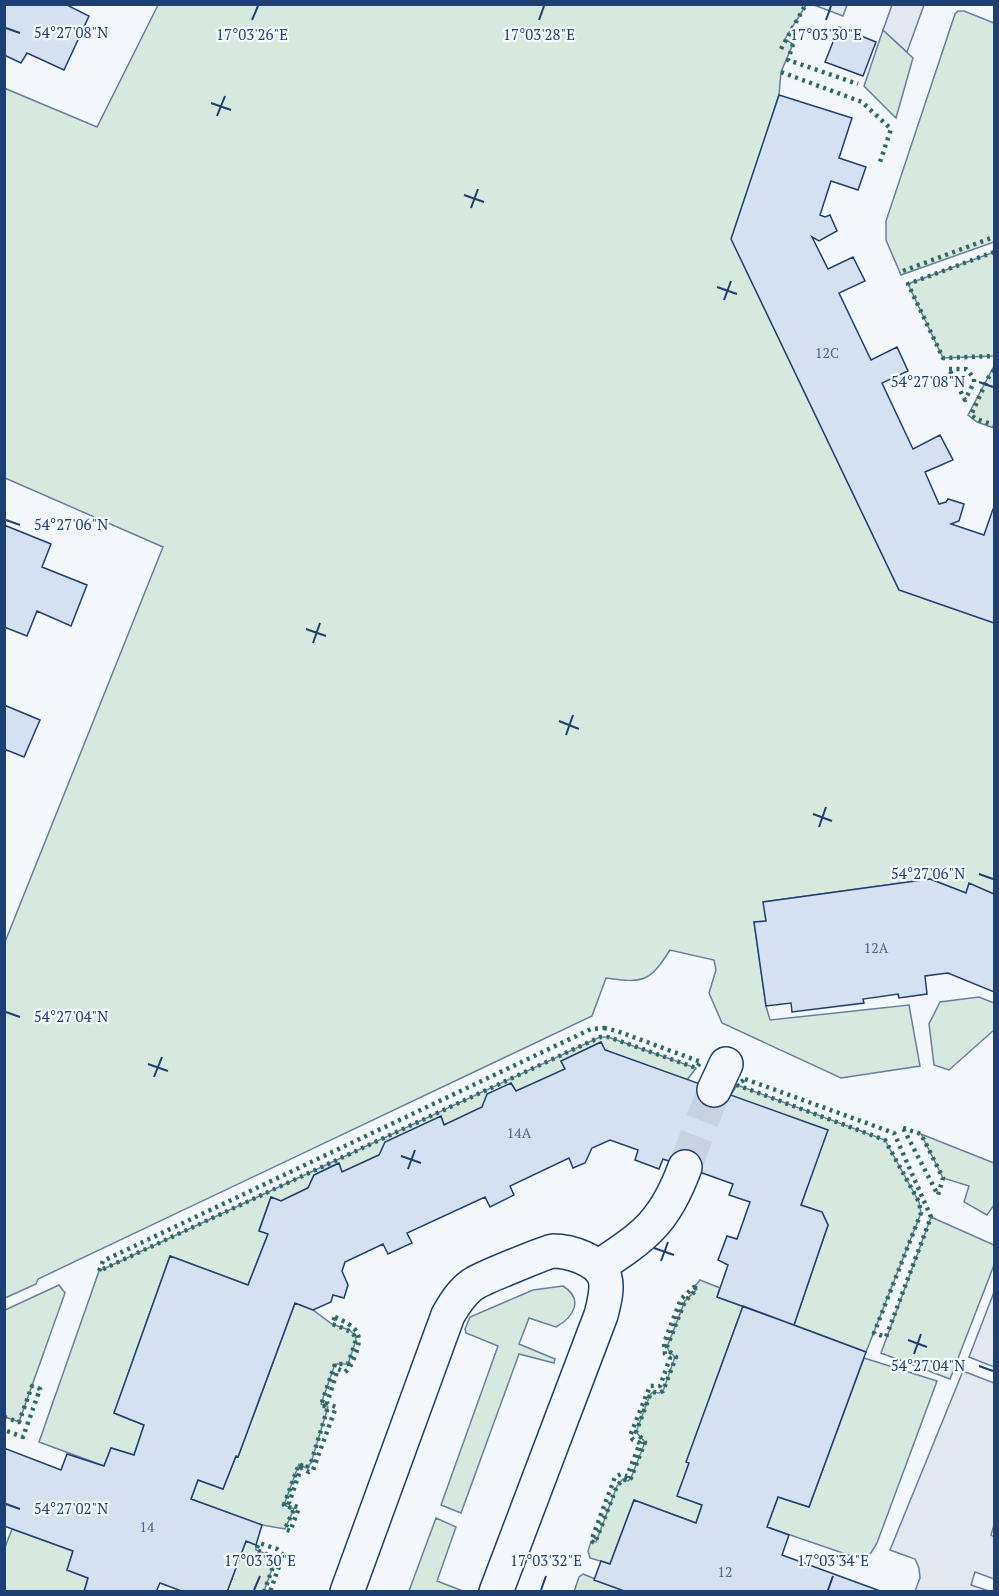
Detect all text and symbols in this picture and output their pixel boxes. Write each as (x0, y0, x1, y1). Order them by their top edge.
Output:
text: 54°27'08"N (34, 22, 108, 42)
text: 17°03'26"E (216, 24, 288, 44)
text: 17°03'28"E (503, 24, 575, 44)
text: 17°03'30"E (790, 24, 862, 44)
house number: 12C (815, 343, 839, 362)
text: 54°27'08"N (891, 371, 965, 391)
text: 54°27'06"N (34, 514, 108, 534)
text: 54°27'06"N (891, 863, 965, 883)
house number: 12A (864, 938, 889, 957)
text: 54°27'04"N (34, 1006, 108, 1026)
house number: 14A (507, 1123, 532, 1142)
text: 54°27'04"N (891, 1355, 965, 1375)
text: 54°27'02"N (34, 1498, 108, 1518)
house number: 14 (140, 1517, 155, 1536)
text: 17°03'30"E (224, 1550, 296, 1570)
text: 17°03'32"E (510, 1550, 582, 1570)
text: 17°03'34"E (797, 1550, 869, 1570)
house number: 12 (718, 1562, 732, 1581)

